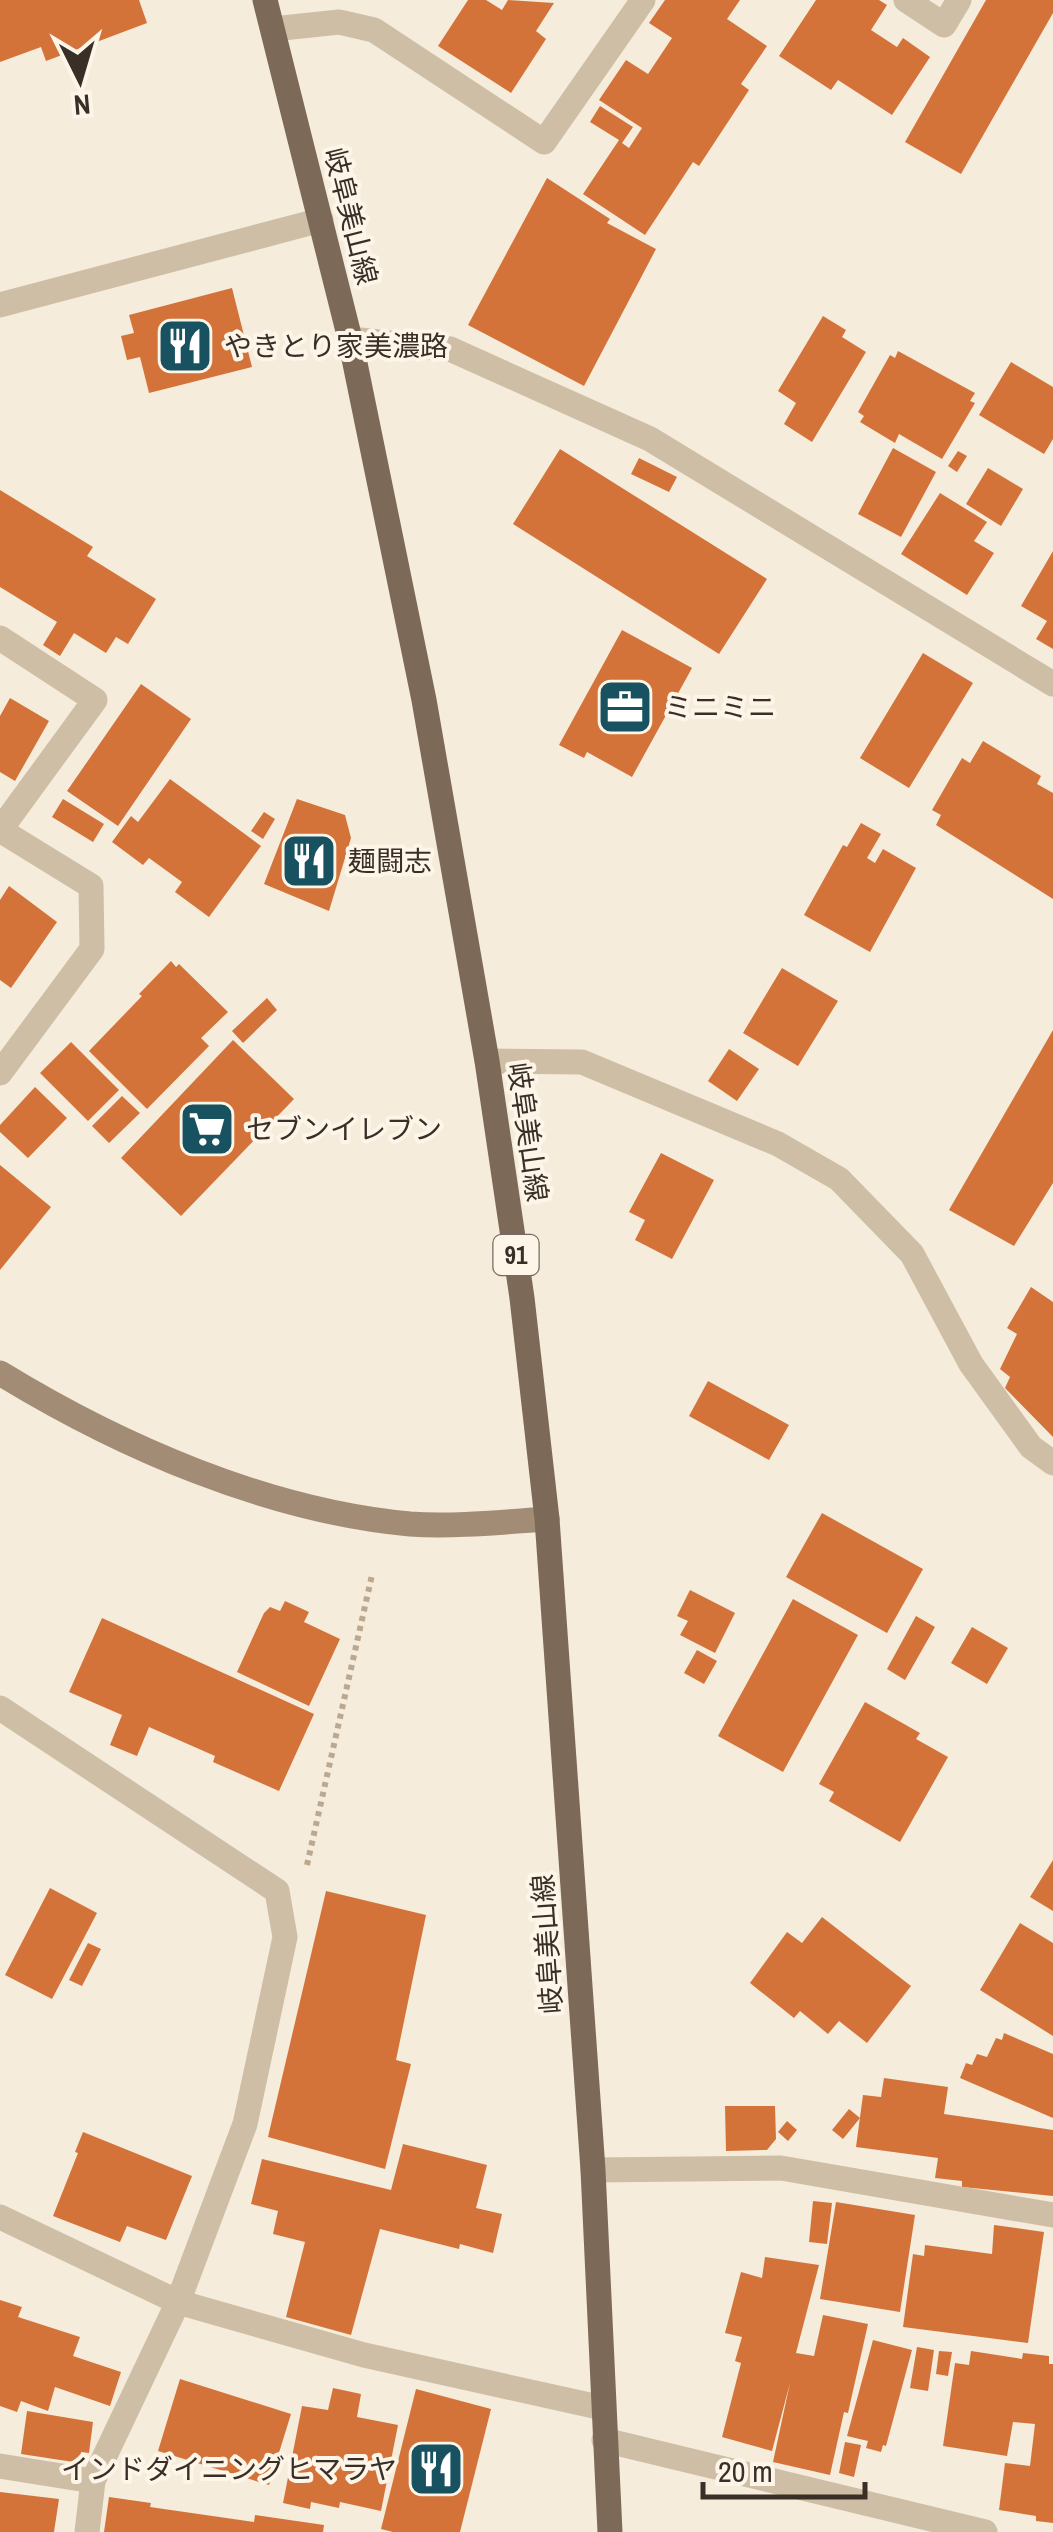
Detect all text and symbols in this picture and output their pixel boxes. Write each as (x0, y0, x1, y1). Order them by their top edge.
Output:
north arrow (30, 30, 130, 130)
text: N (72, 85, 92, 125)
street label: 岐阜美山線 (316, 143, 386, 289)
restaurant icon: やきとり家美濃路 (155, 316, 215, 376)
place label: やきとり家美濃路 (224, 327, 448, 365)
office icon: ミニミニ (595, 677, 655, 737)
place label: ミニミニ (664, 688, 776, 726)
restaurant icon: 麺闘志 (279, 831, 339, 891)
place label: 麺闘志 (348, 842, 432, 880)
street label: 岐阜美山線 (499, 1060, 557, 1204)
supermarket icon: セブンイレブン (177, 1099, 237, 1159)
place label: セブンイレブン (246, 1110, 442, 1148)
road number: 91 (494, 1235, 538, 1275)
street label: 岐阜美山線 (523, 1873, 571, 2015)
scale bar (703, 2437, 866, 2499)
restaurant icon: インドダイニングヒマラヤ (406, 2439, 466, 2499)
place label: インドダイニングヒマラヤ (61, 2450, 397, 2488)
text: 20 m (718, 2451, 773, 2491)

